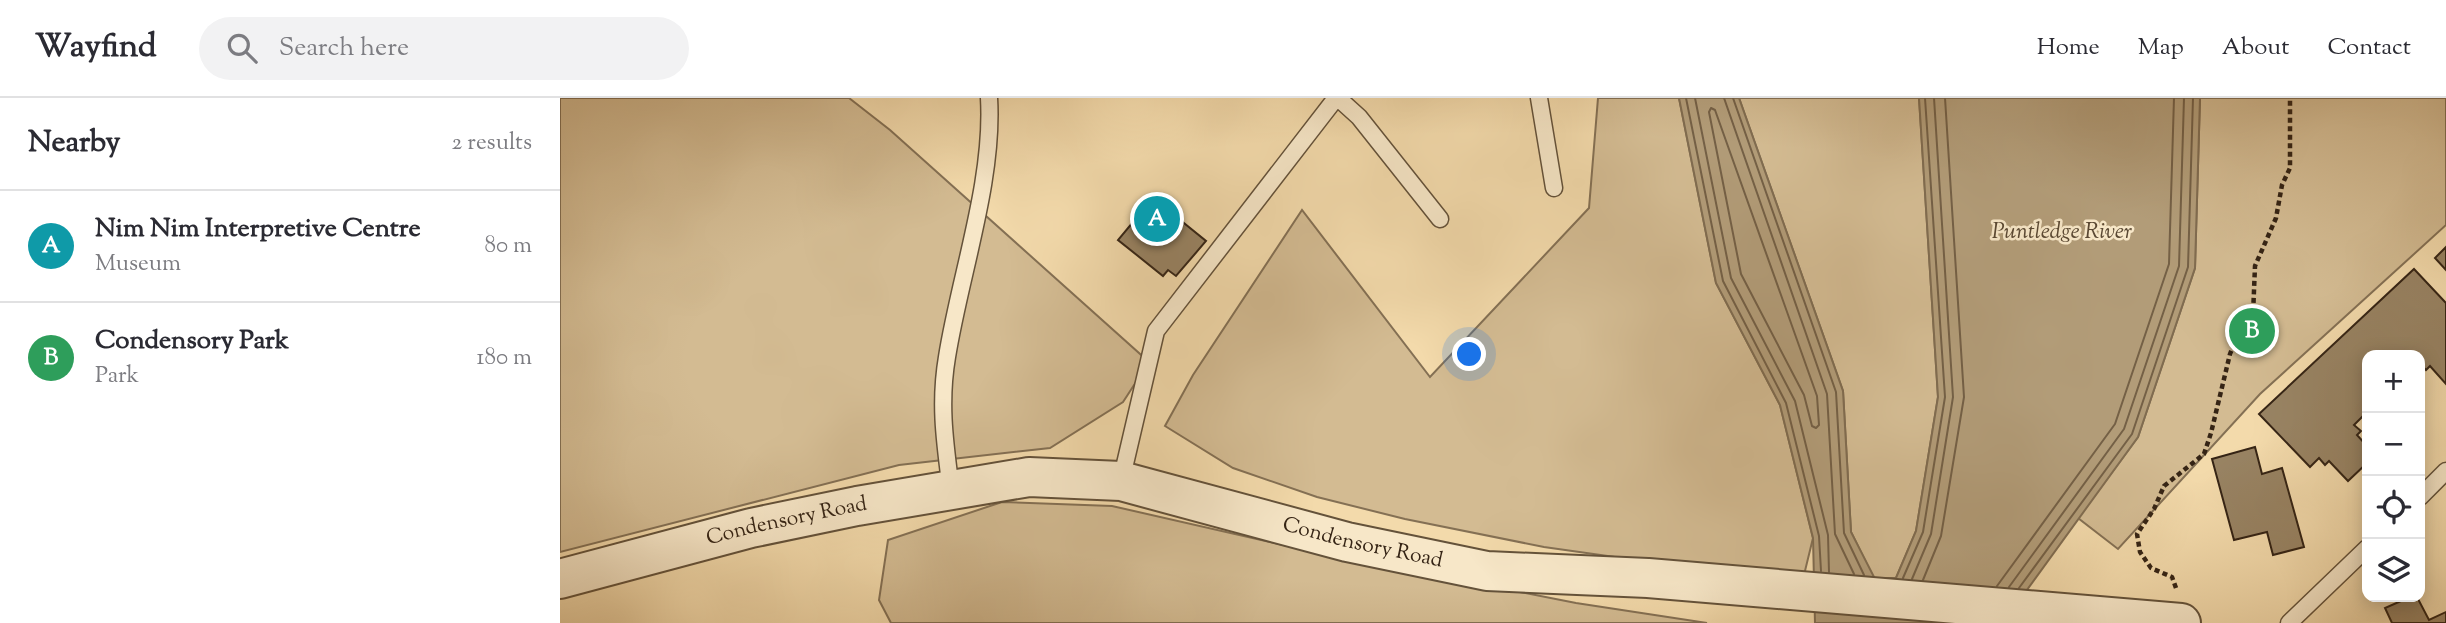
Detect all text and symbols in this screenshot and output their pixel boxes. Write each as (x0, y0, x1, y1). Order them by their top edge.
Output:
search box (199, 17, 689, 80)
text: Wayfind (35, 24, 157, 72)
icon: search (223, 29, 261, 67)
text: Search here (279, 30, 409, 67)
text: Home (2037, 31, 2100, 65)
text: Map (2138, 31, 2184, 65)
text: About (2222, 31, 2289, 65)
text: Contact (2327, 31, 2411, 65)
text: Nearby (28, 122, 120, 165)
text: 2 results (452, 127, 532, 160)
pin: A (1134, 193, 1180, 245)
text: Nim Nim Interpretive Centre (95, 211, 421, 248)
water label: Puntledge River (1992, 216, 2132, 249)
text: A (42, 230, 60, 263)
text: 80 m (484, 230, 532, 263)
text: Museum (95, 248, 181, 281)
pin: B (2229, 305, 2275, 357)
text: Condensory Park (95, 323, 289, 360)
your location (1452, 337, 1486, 371)
text: B (44, 342, 58, 375)
text: 180 m (477, 342, 532, 375)
map controls (2362, 350, 2425, 602)
button: + (2362, 350, 2425, 413)
text: Park (95, 360, 139, 393)
button: − (2362, 413, 2425, 476)
button: locate (2362, 476, 2425, 539)
street label: Condensory Road (703, 490, 869, 554)
street label: Condensory Road (1279, 510, 1445, 576)
button: layers (2362, 539, 2425, 602)

